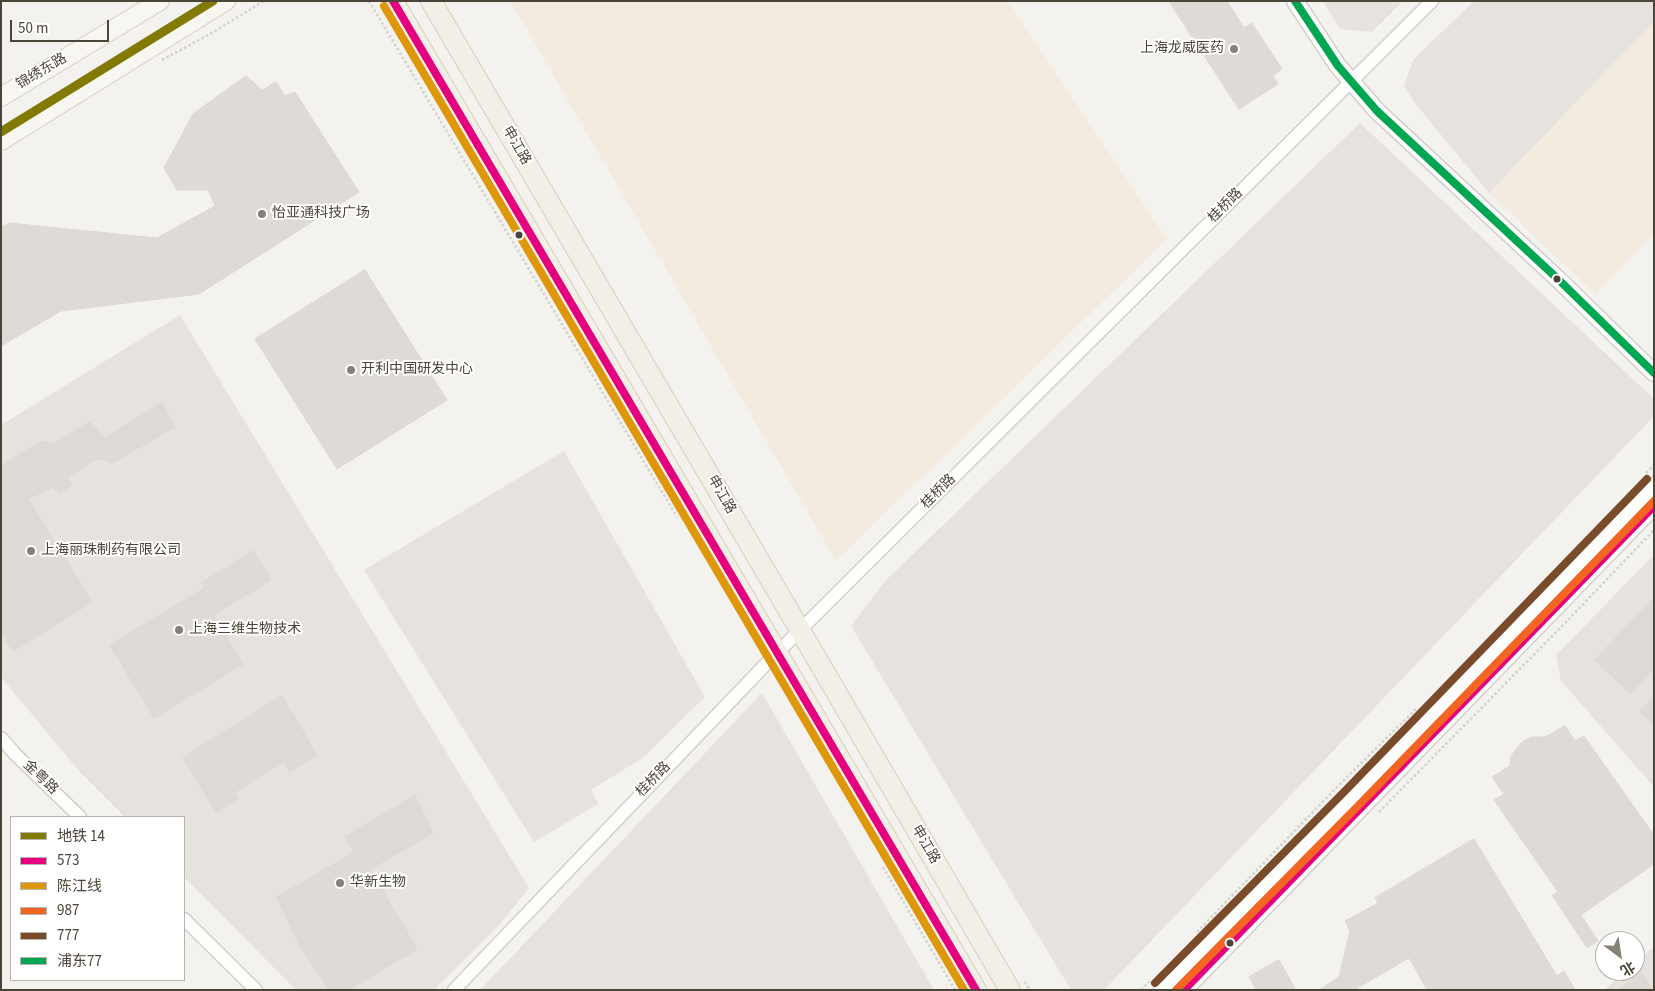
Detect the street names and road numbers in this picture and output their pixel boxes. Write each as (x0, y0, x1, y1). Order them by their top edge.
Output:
street label: 锦绣东路 (14, 50, 70, 94)
street label: 申江路 (498, 124, 534, 168)
street label: 桂桥路 (1205, 185, 1247, 227)
street label: 桂桥路 (918, 471, 960, 513)
street label: 申江路 (703, 473, 739, 517)
street label: 金粤路 (19, 757, 61, 799)
street label: 桂桥路 (633, 759, 675, 801)
street label: 申江路 (907, 823, 943, 867)

